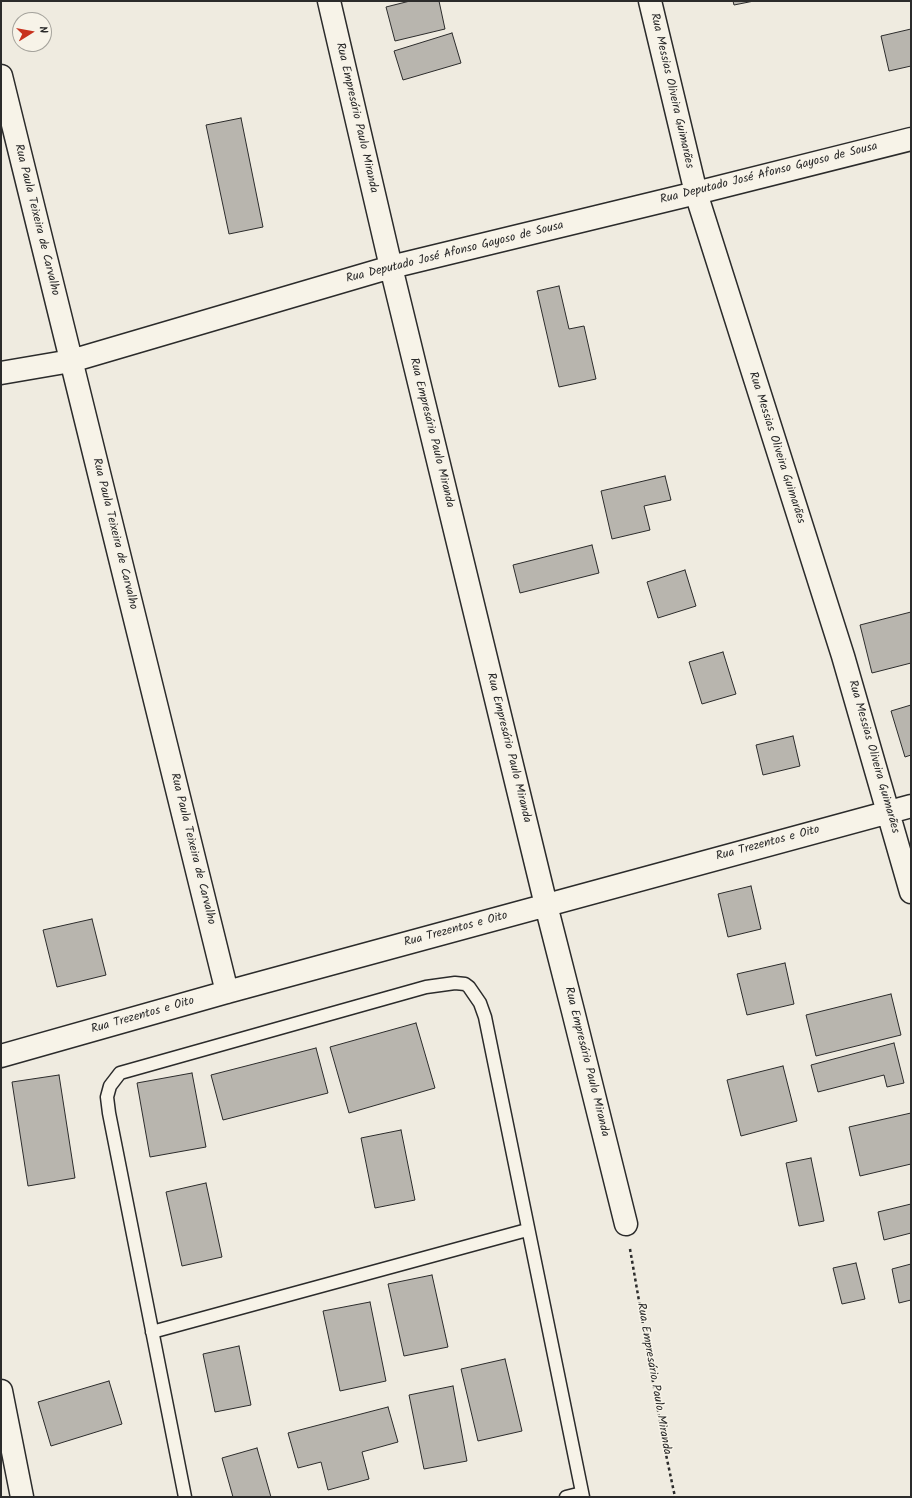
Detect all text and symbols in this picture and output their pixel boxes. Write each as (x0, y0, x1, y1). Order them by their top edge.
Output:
north arrow (12, 12, 52, 52)
street label: Rua Messias Oliveira Guimarães (646, 12, 696, 170)
text: N (33, 25, 52, 35)
street label: Rua Empresário Paulo Miranda (332, 41, 380, 195)
street label: Rua Deputado José Afonso Gayoso de Sousa (659, 140, 879, 208)
street label: Rua Paula Teixeira de Carvalho (10, 143, 62, 297)
street label: Rua Deputado José Afonso Gayoso de Sousa (345, 219, 565, 287)
street label: Rua Empresário Paulo Miranda (405, 357, 457, 509)
street label: Rua Messias Oliveira Guimarães (745, 370, 807, 526)
street label: Rua Paula Teixeira de Carvalho (88, 457, 140, 611)
street label: Rua Empresário Paulo Miranda (482, 672, 534, 824)
street label: Rua Messias Oliveira Guimarães (844, 679, 902, 835)
street label: Rua Paula Teixeira de Carvalho (166, 772, 218, 926)
street label: Rua Trezentos e Oito (715, 823, 821, 865)
street label: Rua Trezentos e Oito (403, 909, 509, 951)
street label: Rua Empresário Paulo Miranda (560, 986, 612, 1138)
street label: Rua Trezentos e Oito (90, 994, 196, 1038)
street label: Rua Empresário Paulo Miranda (633, 1302, 673, 1456)

